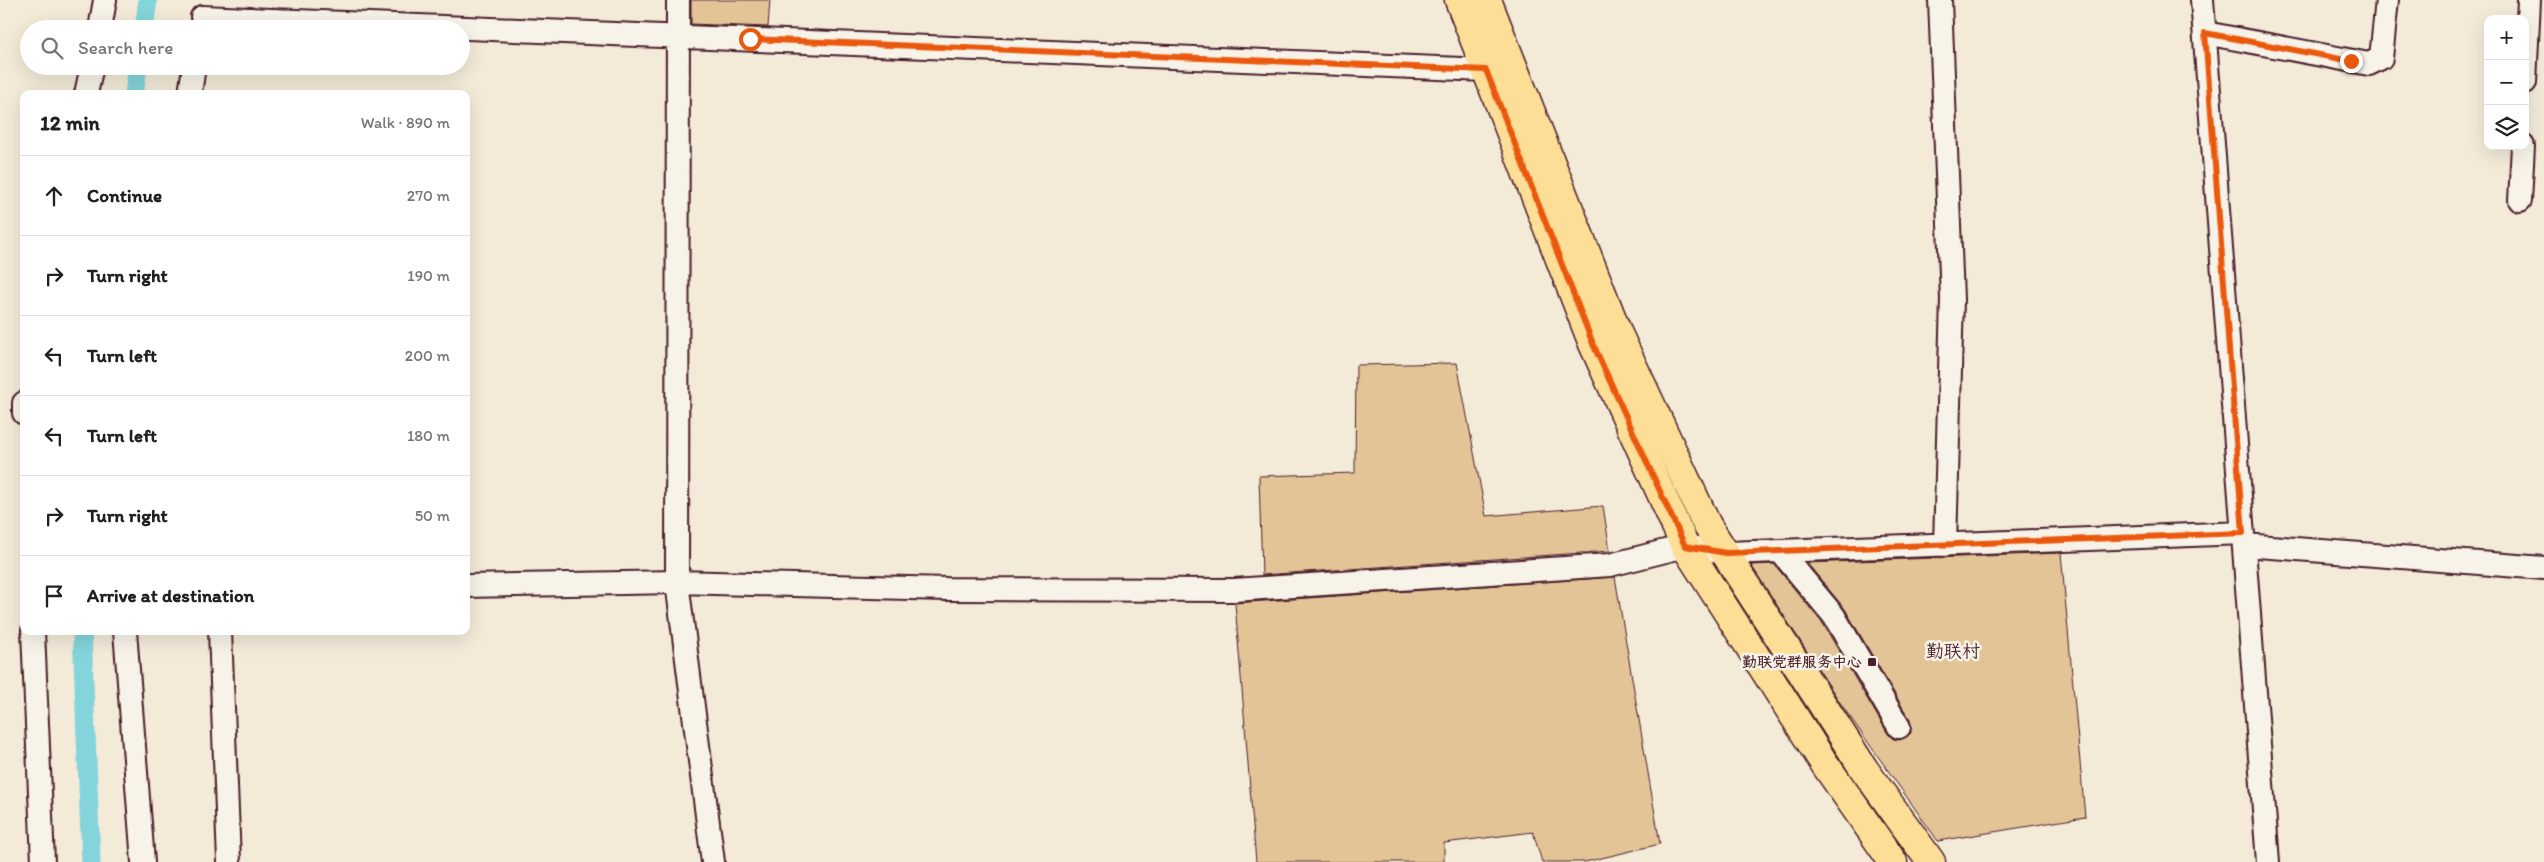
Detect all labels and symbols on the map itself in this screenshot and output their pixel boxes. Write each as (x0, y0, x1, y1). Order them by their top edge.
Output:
route start (739, 28, 762, 51)
route end (2340, 50, 2363, 73)
district label: 勤联村 (1926, 640, 1980, 662)
place label: 勤联党群服务中心 (1742, 653, 1862, 671)
marker: 勤联党群服务中心 (1866, 656, 1878, 668)

